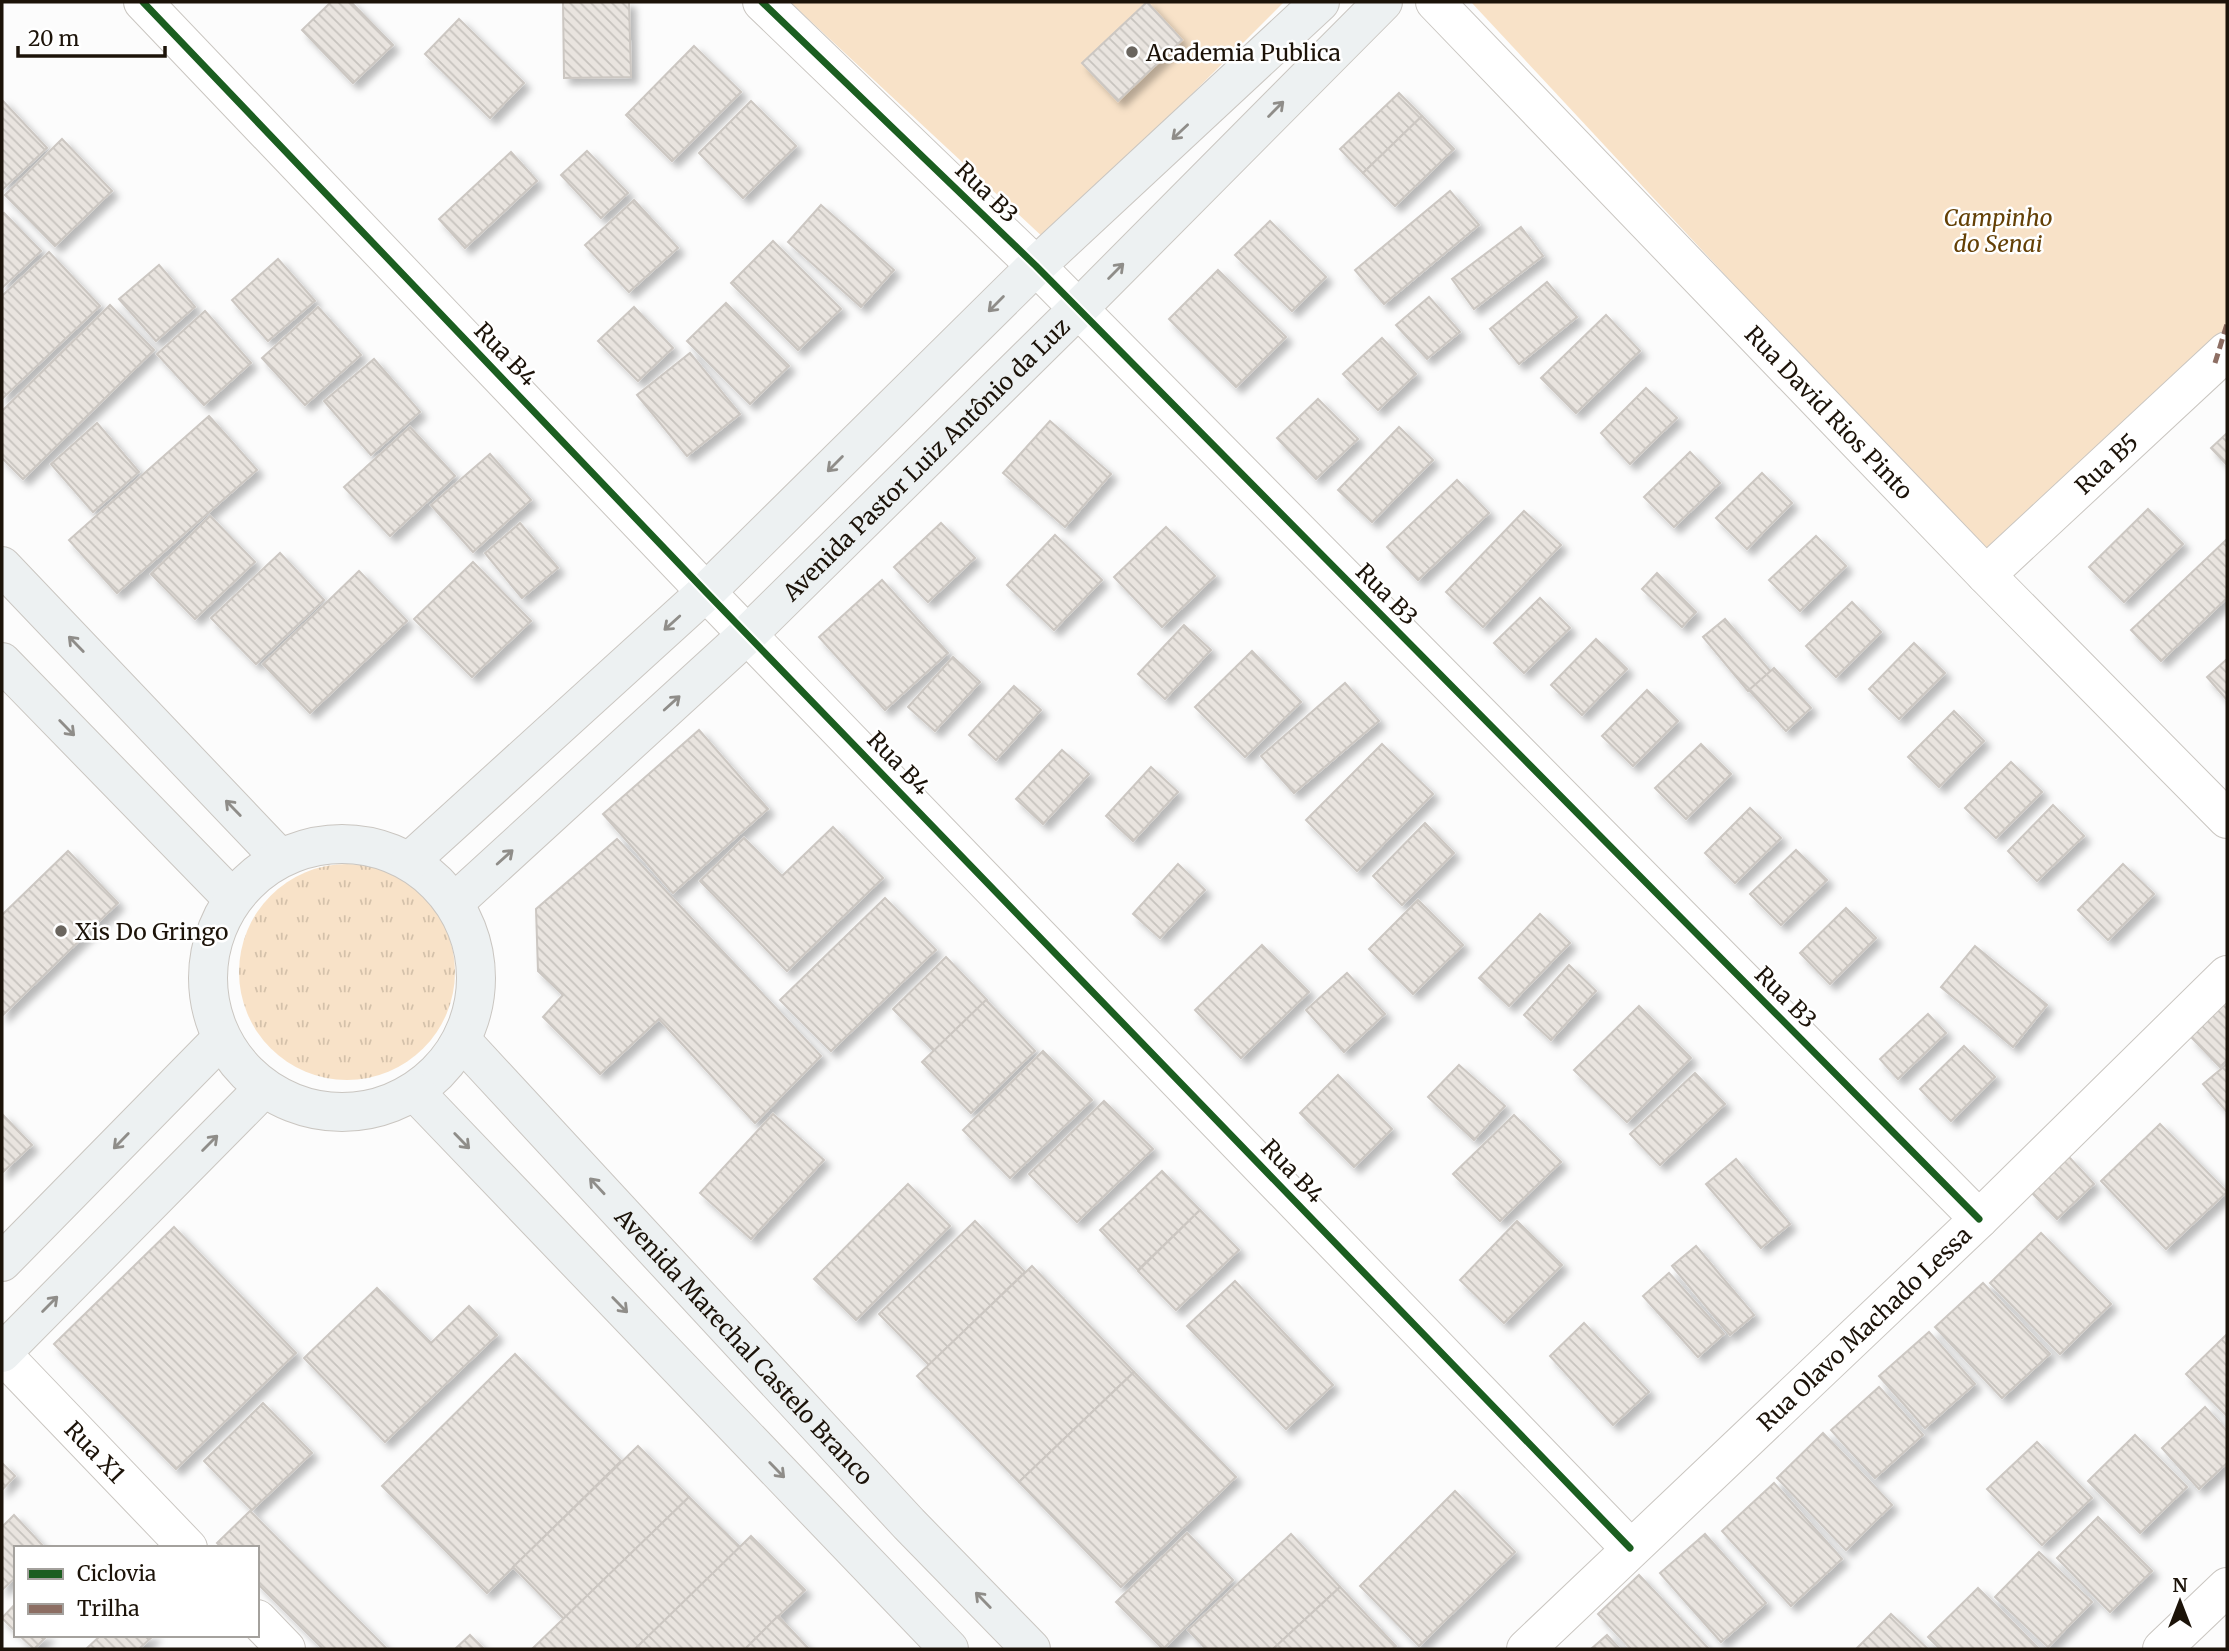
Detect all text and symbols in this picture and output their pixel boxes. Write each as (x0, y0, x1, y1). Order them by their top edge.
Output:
scale bar (18, 14, 164, 58)
text: 20 m (28, 25, 80, 52)
place label: Academia Publica (1145, 38, 1341, 67)
marker: Academia Publica (1124, 44, 1140, 60)
one-way arrow (1268, 101, 1285, 118)
one-way arrow (1172, 123, 1189, 140)
street label: Rua B3 (950, 155, 1024, 229)
park label: Campinho do Senai (1943, 203, 2053, 258)
one-way arrow (1107, 262, 1124, 279)
one-way arrow (988, 296, 1005, 313)
street label: Avenida Pastor Luiz Antônio da Luz (776, 311, 1075, 607)
street label: Rua B4 (469, 316, 543, 392)
street label: Rua David Rios Pinto (1739, 319, 1919, 505)
street label: Rua B5 (2068, 427, 2144, 500)
one-way arrow (826, 456, 843, 473)
street label: Rua B3 (1350, 557, 1424, 631)
one-way arrow (663, 615, 681, 631)
one-way arrow (67, 636, 84, 653)
one-way arrow (663, 695, 681, 711)
one-way arrow (58, 720, 75, 737)
street label: Rua B4 (862, 725, 936, 801)
one-way arrow (224, 800, 241, 817)
one-way arrow (496, 848, 513, 865)
place label: Xis Do Gringo (75, 917, 228, 946)
marker: Xis Do Gringo (53, 923, 69, 939)
street label: Rua B3 (1749, 960, 1823, 1034)
one-way arrow (113, 1132, 130, 1149)
one-way arrow (454, 1132, 471, 1149)
street label: Rua B4 (1256, 1133, 1330, 1209)
one-way arrow (201, 1134, 218, 1151)
one-way arrow (588, 1178, 605, 1195)
street label: Avenida Marechal Castelo Branco (609, 1201, 880, 1491)
street label: Rua Olavo Machado Lessa (1751, 1220, 1977, 1437)
one-way arrow (41, 1296, 58, 1313)
one-way arrow (611, 1297, 628, 1314)
street label: Rua X1 (59, 1414, 132, 1488)
one-way arrow (769, 1461, 786, 1478)
legend (14, 1546, 259, 1637)
text: Ciclovia (77, 1560, 156, 1587)
north arrow (2145, 1567, 2215, 1637)
text: N (2172, 1573, 2188, 1597)
one-way arrow (975, 1592, 992, 1609)
text: Trilha (77, 1595, 139, 1622)

